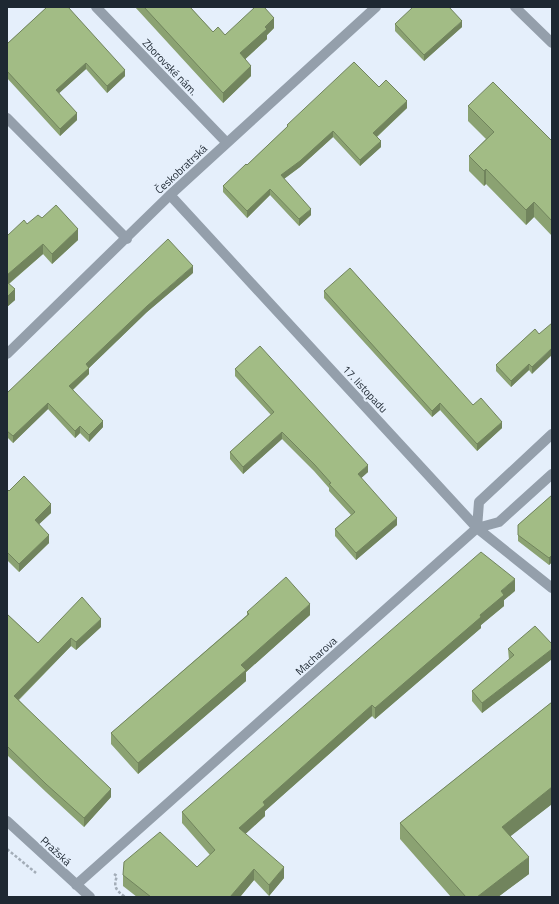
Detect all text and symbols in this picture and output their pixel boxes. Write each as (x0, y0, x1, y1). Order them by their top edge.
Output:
street label: Zborovské nám. (139, 35, 201, 99)
street label: Českobratrská (151, 140, 211, 197)
street label: 17. listopadu (339, 362, 391, 416)
street label: Macharova (292, 633, 341, 679)
street label: Pražská (37, 833, 75, 870)

